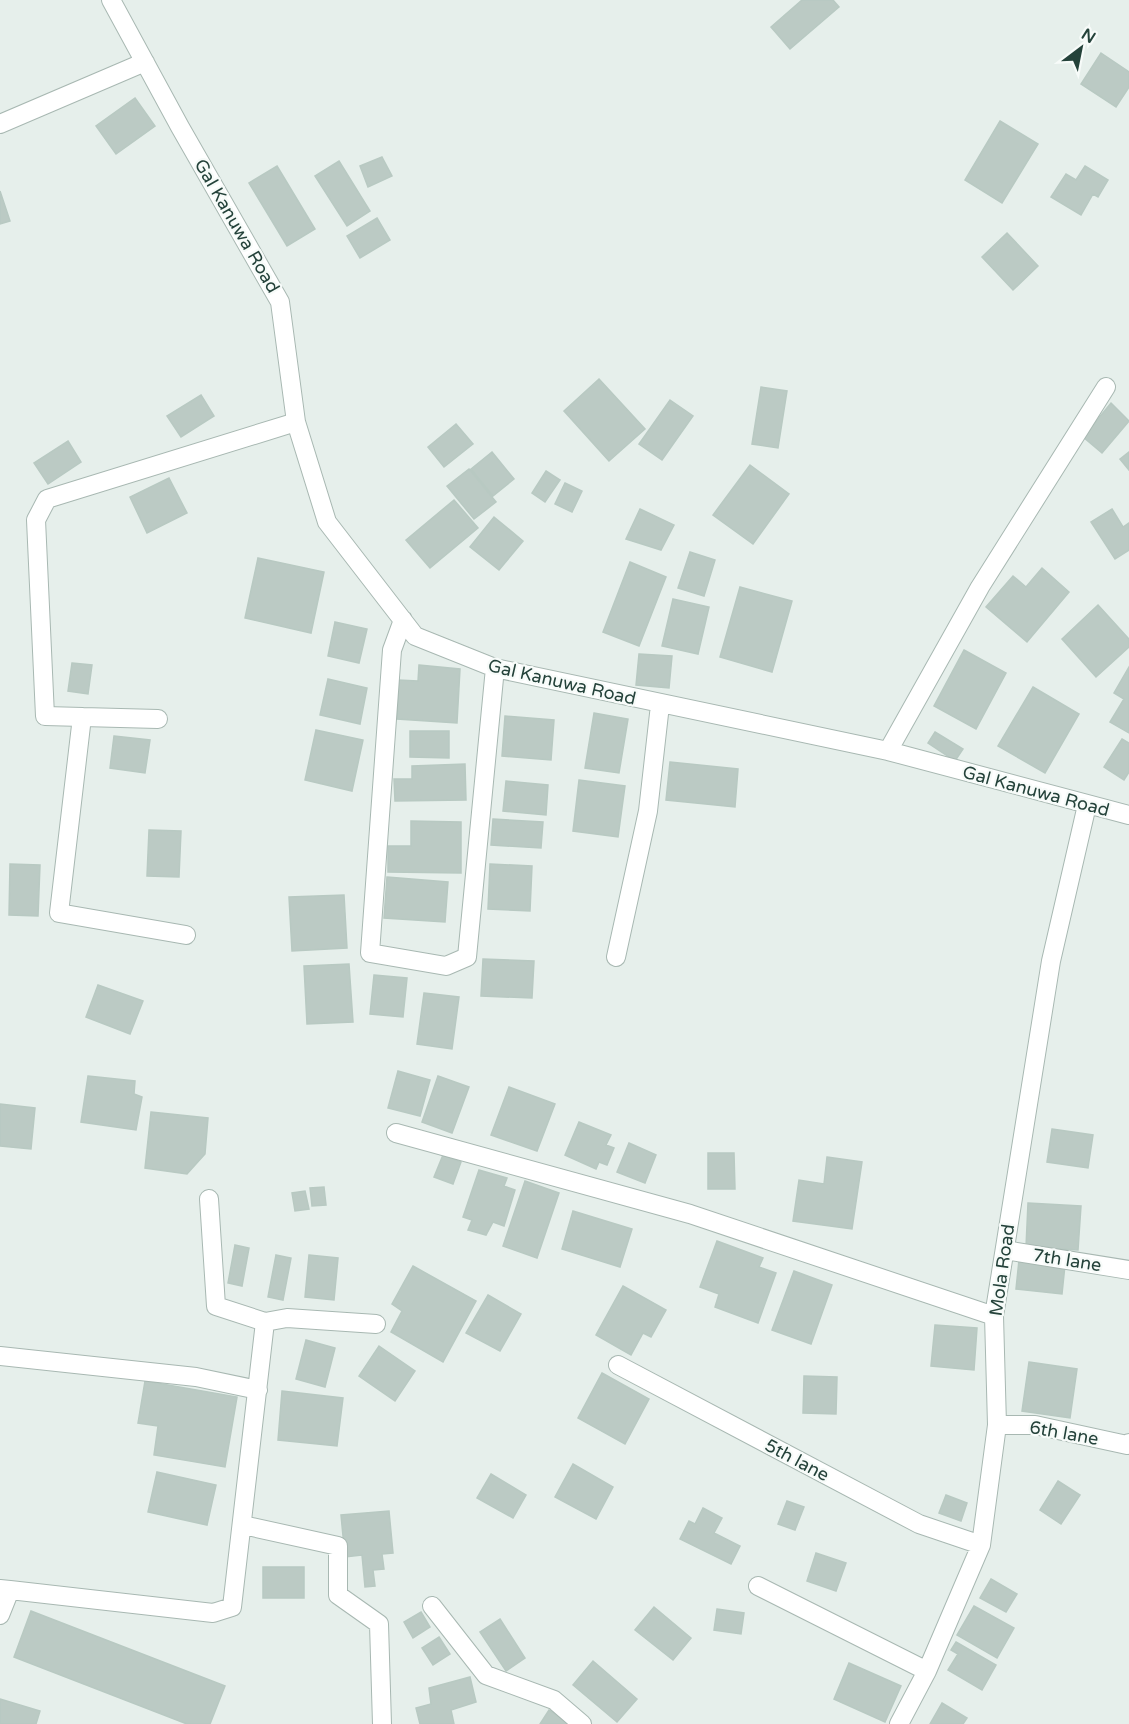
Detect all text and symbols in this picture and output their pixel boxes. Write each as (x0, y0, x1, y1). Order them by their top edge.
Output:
north arrow (1051, 18, 1111, 78)
text: N (1078, 24, 1099, 48)
street label: Gal Kanuwa Road (190, 155, 284, 297)
street label: Gal Kanuwa Road (486, 654, 638, 710)
street label: Gal Kanuwa Road (960, 761, 1112, 821)
street label: Mola Road (985, 1223, 1019, 1317)
street label: 7th lane (1031, 1244, 1103, 1276)
street label: 6th lane (1028, 1416, 1100, 1450)
street label: 5th lane (761, 1434, 833, 1486)

